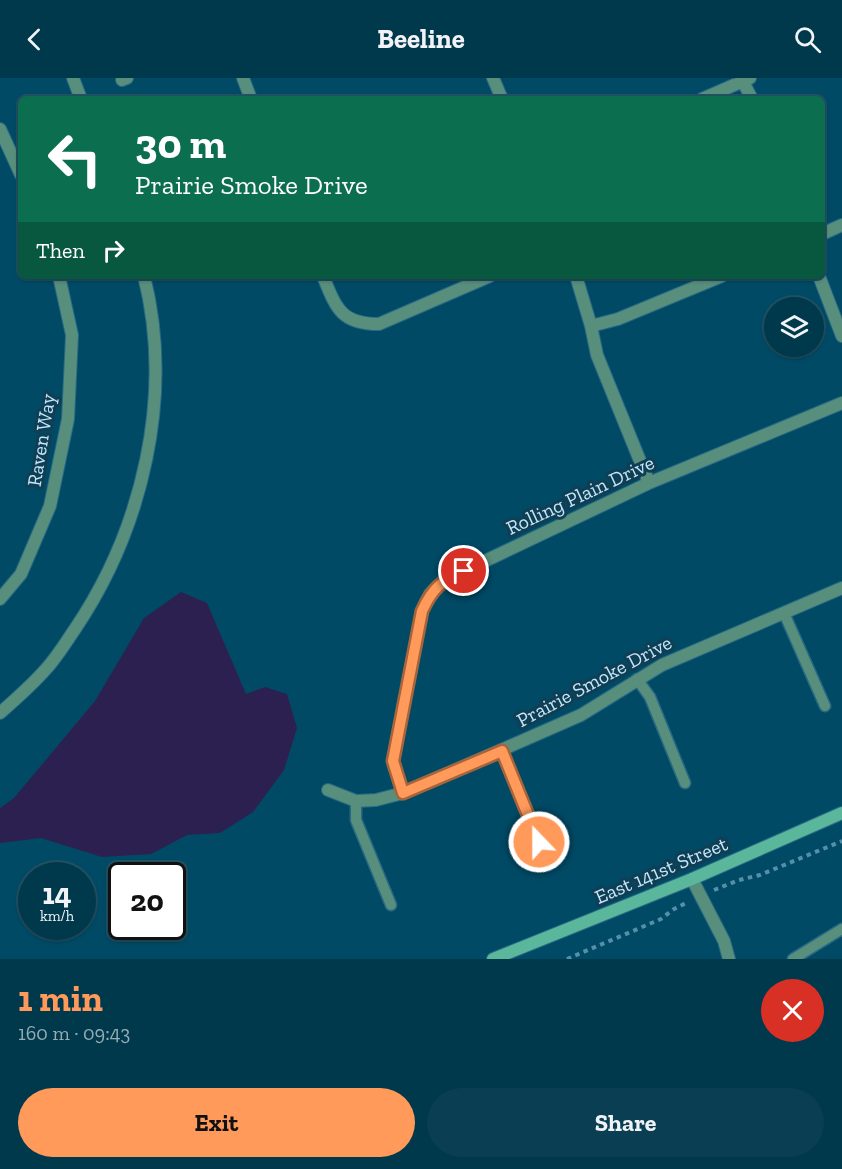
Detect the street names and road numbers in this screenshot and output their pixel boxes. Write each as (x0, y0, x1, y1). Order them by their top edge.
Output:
street label: Raven Way (22, 391, 60, 488)
street label: Rolling Plain Drive (502, 450, 658, 540)
street label: Prairie Smoke Drive (512, 630, 676, 732)
street label: East 141st Street (591, 831, 731, 909)

